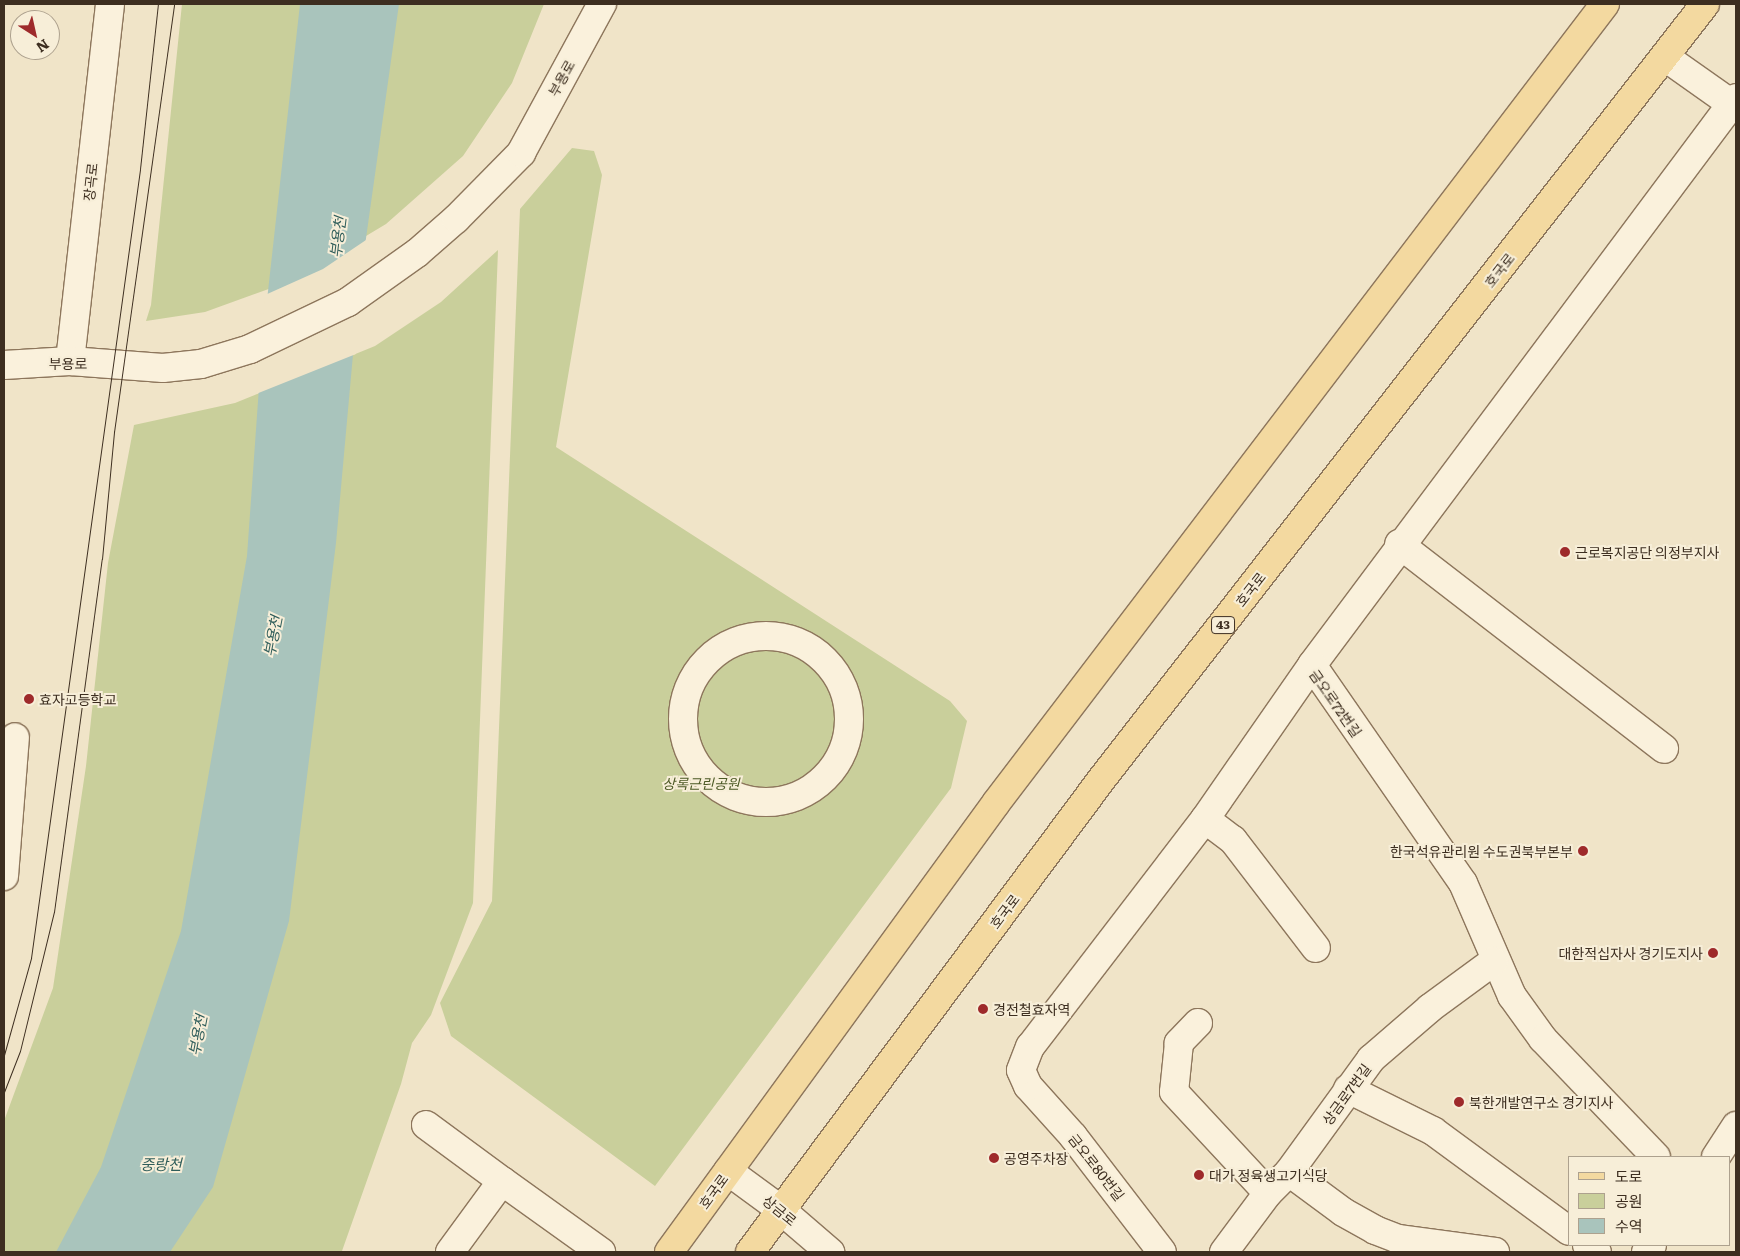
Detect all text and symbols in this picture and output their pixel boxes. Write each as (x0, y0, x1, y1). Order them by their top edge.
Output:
north arrow (10, 10, 60, 60)
text: N (32, 35, 54, 58)
street label: 부용로 (544, 57, 578, 99)
street label: 장곡로 (80, 162, 100, 202)
water label: 부용천 (326, 215, 348, 259)
street label: 호국로 (1480, 250, 1518, 290)
street label: 부용로 (49, 355, 87, 371)
place label: 근로복지공단 의정부지사 (1575, 544, 1719, 560)
marker: 근로복지공단 의정부지사 (1559, 546, 1571, 558)
street label: 호국로 (1231, 569, 1269, 609)
water label: 부용천 (259, 614, 285, 658)
road number: 43 (1210, 616, 1236, 634)
street label: 금오로72번길 (1307, 666, 1365, 740)
place label: 효자고등학교 (39, 691, 116, 707)
marker: 효자고등학교 (23, 693, 35, 705)
park label: 상록근린공원 (662, 775, 740, 791)
place label: 한국석유관리원 수도권북부본부 (1390, 843, 1573, 859)
marker: 한국석유관리원 수도권북부본부 (1577, 845, 1589, 857)
street label: 호국로 (986, 891, 1022, 931)
place label: 대한적십자사 경기도지사 (1559, 945, 1703, 961)
marker: 대한적십자사 경기도지사 (1707, 947, 1719, 959)
place label: 경전철효자역 (993, 1001, 1070, 1017)
marker: 경전철효자역 (977, 1003, 989, 1015)
water label: 부용천 (184, 1013, 210, 1057)
street label: 상금로7번길 (1318, 1060, 1374, 1128)
place label: 북한개발연구소 경기지사 (1469, 1094, 1613, 1110)
marker: 북한개발연구소 경기지사 (1453, 1096, 1465, 1108)
street label: 금오로80번길 (1066, 1130, 1128, 1204)
place label: 공영주차장 (1004, 1150, 1068, 1166)
marker: 공영주차장 (988, 1152, 1000, 1164)
water label: 중랑천 (140, 1155, 182, 1173)
legend (1568, 1156, 1730, 1246)
text: 도로 (1615, 1164, 1643, 1187)
place label: 대가 정육생고기식당 (1209, 1167, 1328, 1183)
marker: 대가 정육생고기식당 (1193, 1169, 1205, 1181)
street label: 호국로 (695, 1170, 731, 1212)
text: 공원 (1615, 1189, 1643, 1212)
street label: 상금로 (760, 1191, 800, 1229)
text: 수역 (1615, 1214, 1643, 1237)

